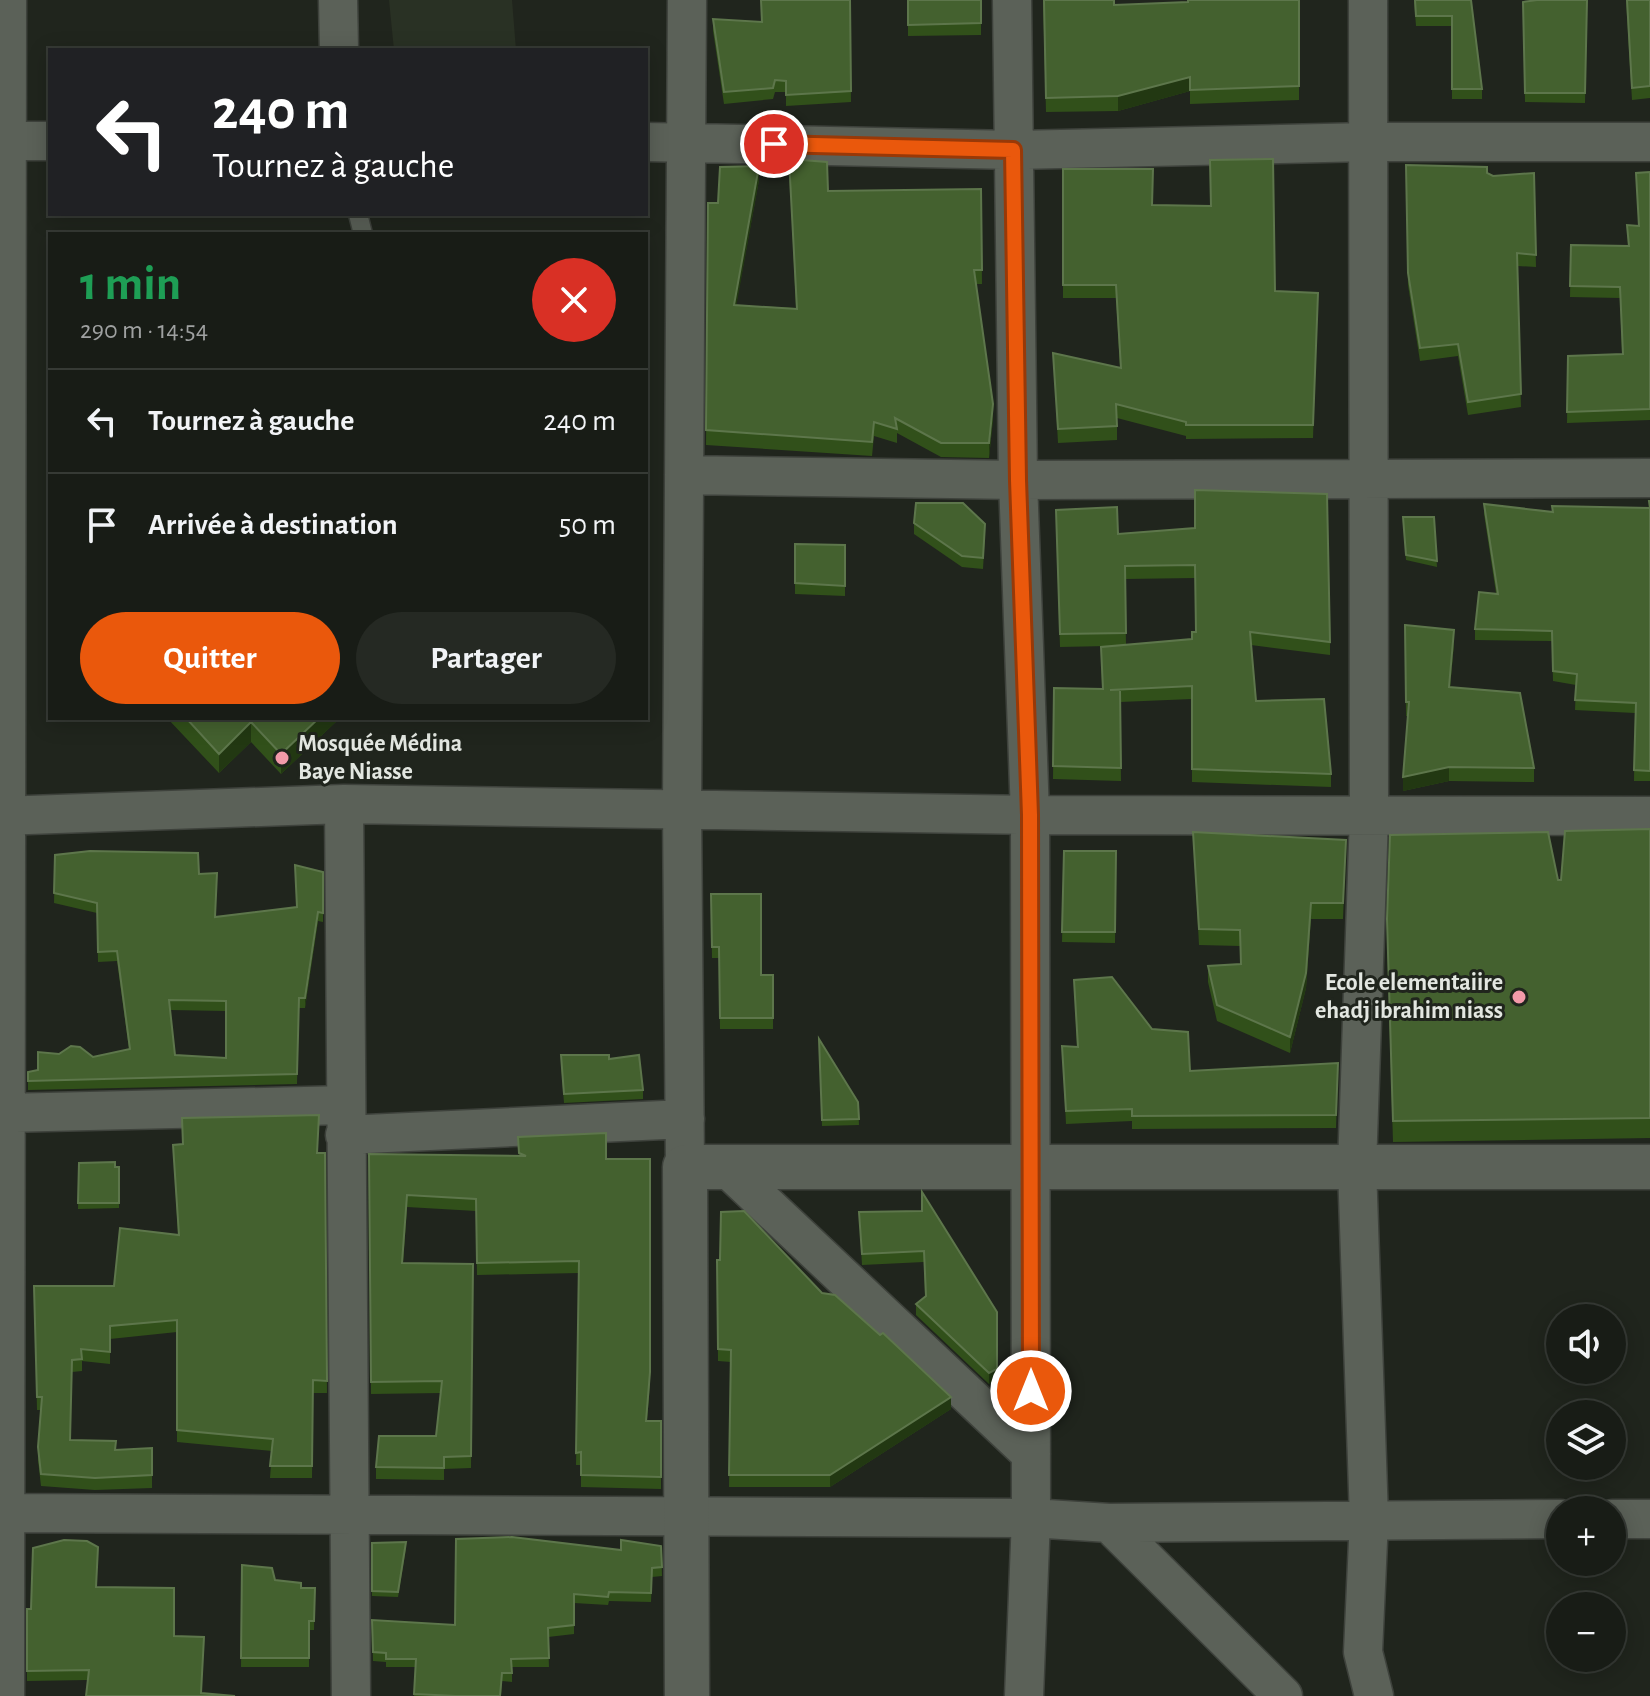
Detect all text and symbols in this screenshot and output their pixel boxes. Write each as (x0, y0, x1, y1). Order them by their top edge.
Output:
icon: left (80, 80, 184, 184)
text: 240 m (212, 83, 349, 139)
pin (740, 110, 808, 178)
icon: arrive (752, 122, 796, 166)
text: Tournez à gauche (212, 148, 454, 184)
button: close (532, 258, 616, 342)
text: 1 min (80, 261, 181, 309)
text: 290 m · 14:54 (80, 317, 208, 343)
icon: left (80, 399, 124, 443)
text: Tournez à gauche (148, 406, 355, 436)
text: 240 m (543, 406, 616, 436)
icon: arrive (80, 503, 124, 547)
text: Arrivée à destination (148, 510, 398, 540)
text: 50 m (559, 510, 616, 540)
button: Quitter (80, 612, 340, 704)
button: Partager (356, 612, 616, 704)
place label: Mosquée Médina Baye Niasse (298, 732, 462, 784)
marker: Mosquée Médina Baye Niasse (273, 749, 291, 767)
place label: Ecole elementaiire ehadj ibrahim niass (1315, 971, 1503, 1023)
marker: Ecole elementaiire ehadj ibrahim niass (1510, 988, 1528, 1006)
map controls (1546, 1304, 1626, 1672)
button: sound (1546, 1304, 1626, 1384)
position arrow (989, 1349, 1073, 1433)
button: layers (1546, 1400, 1626, 1480)
button: + (1546, 1496, 1626, 1576)
button: − (1546, 1592, 1626, 1672)

